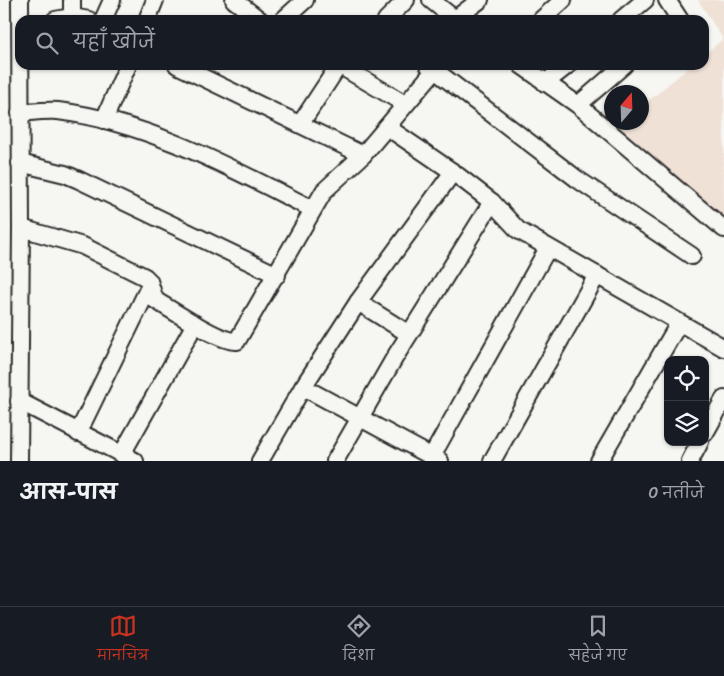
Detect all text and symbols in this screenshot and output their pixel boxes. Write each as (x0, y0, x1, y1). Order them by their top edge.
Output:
search box (15, 15, 709, 70)
text: यहाँ खोजें (73, 25, 155, 58)
icon: search (33, 29, 61, 57)
north arrow (604, 85, 649, 130)
map controls (664, 356, 709, 446)
button: locate (664, 356, 709, 401)
button: layers (664, 401, 709, 446)
text: आस-पास (20, 473, 117, 511)
text: 0 नतीजे (648, 478, 704, 507)
tab: मानचित्र (97, 612, 148, 671)
tab: दिशा (343, 612, 374, 671)
tab: सहेजे गए (569, 612, 627, 671)

